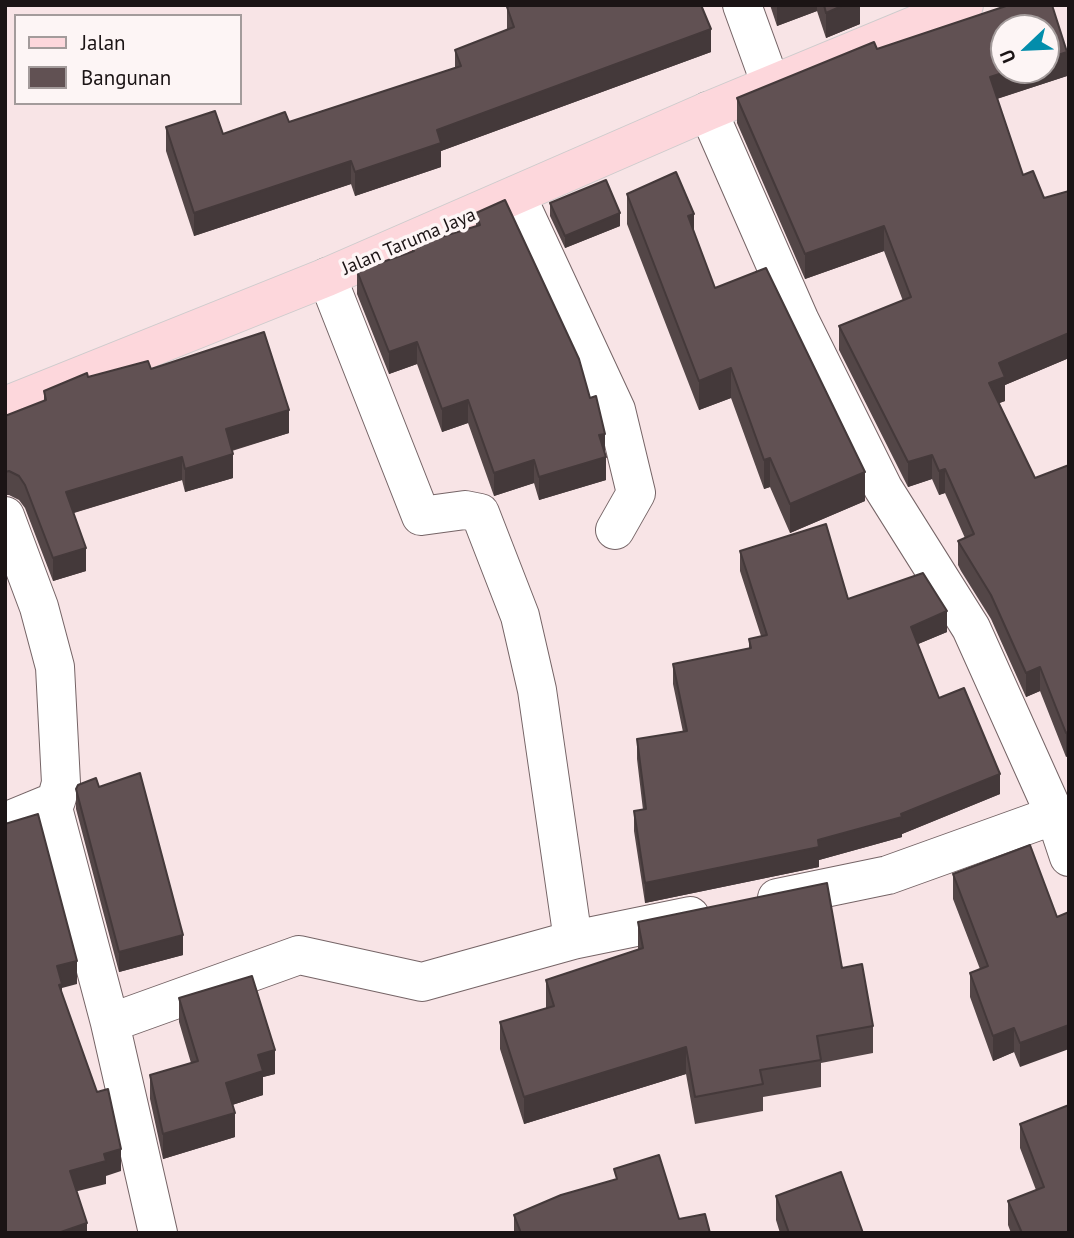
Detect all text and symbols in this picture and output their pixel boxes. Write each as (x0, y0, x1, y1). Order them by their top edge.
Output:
legend (14, 14, 242, 105)
north arrow (990, 14, 1060, 84)
text: Jalan (81, 29, 126, 56)
text: U (994, 46, 1021, 67)
text: Bangunan (81, 64, 171, 91)
street label: Jalan Taruma Jaya (339, 204, 479, 280)

